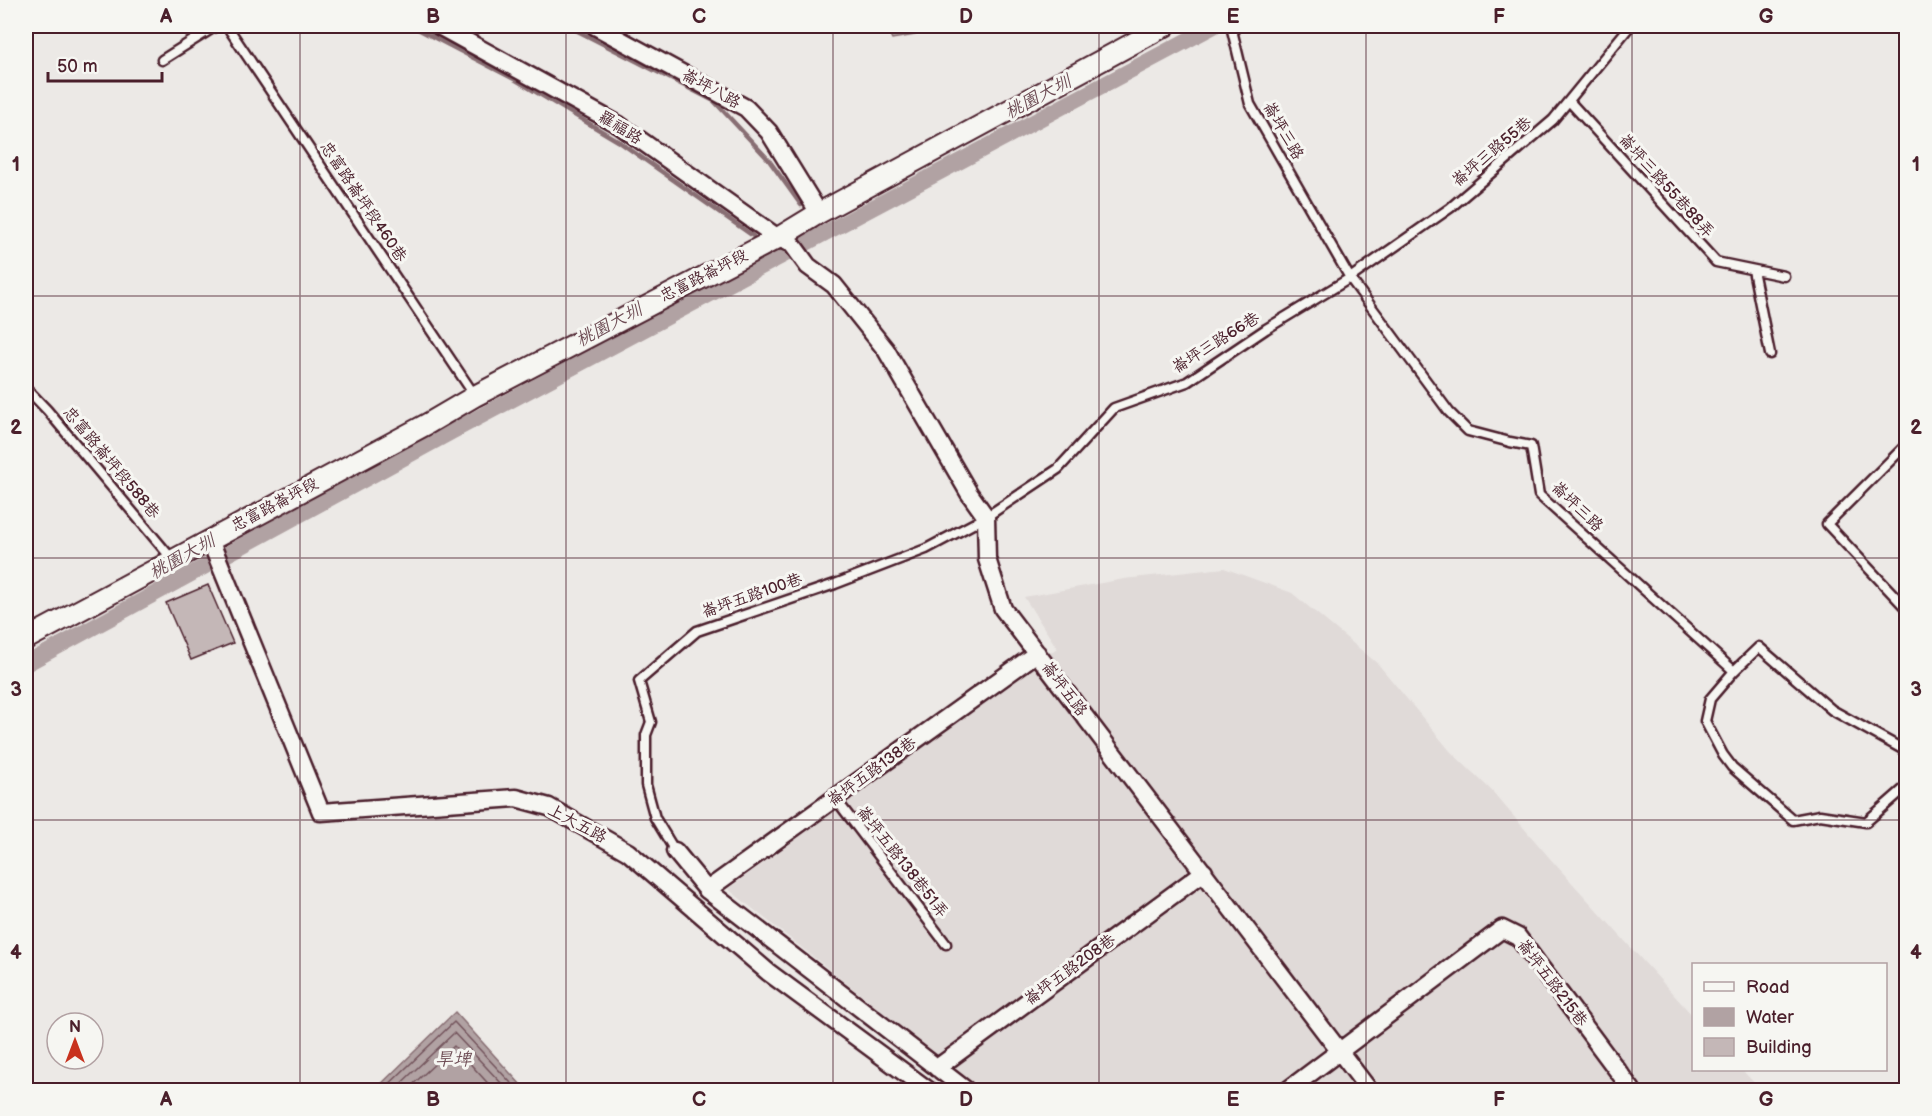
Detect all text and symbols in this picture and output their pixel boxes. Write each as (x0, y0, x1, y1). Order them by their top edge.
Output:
text: A (159, 5, 173, 29)
text: B (426, 5, 440, 29)
text: C (692, 5, 706, 29)
text: D (959, 5, 973, 29)
text: E (1227, 5, 1240, 29)
text: F (1493, 5, 1505, 29)
text: G (1759, 5, 1774, 29)
scale bar (48, 45, 162, 83)
text: 50 m (57, 56, 98, 77)
street label: 崙坪八路 (678, 65, 744, 113)
water label: 桃園大圳 (1001, 70, 1076, 123)
street label: 崙坪三路 (1259, 99, 1307, 163)
street label: 羅福路 (595, 107, 645, 149)
street label: 崙坪三路55巷 (1448, 113, 1536, 191)
street label: 崙坪三路55巷88弄 (1614, 130, 1718, 242)
street label: 忠富路崙坪段460巷 (316, 138, 410, 266)
text: 1 (12, 153, 20, 177)
text: 1 (1912, 153, 1920, 177)
street label: 忠富路崙坪段 (657, 246, 751, 306)
water label: 桃園大圳 (572, 298, 647, 351)
street label: 崙坪三路66巷 (1169, 309, 1263, 377)
street label: 忠富路崙坪段588巷 (59, 403, 163, 523)
text: 2 (10, 416, 22, 440)
text: 2 (1910, 416, 1922, 440)
street label: 忠富路崙坪段 (228, 474, 322, 536)
street label: 崙坪三路 (1547, 478, 1607, 536)
water label: 桃園大圳 (145, 529, 220, 584)
street label: 崙坪五路100巷 (699, 570, 805, 622)
street label: 崙坪五路 (1037, 658, 1091, 720)
text: 3 (10, 678, 22, 702)
text: 3 (1910, 678, 1922, 702)
street label: 崙坪五路138巷 (824, 733, 920, 811)
street label: 上大五路 (544, 801, 610, 847)
street label: 崙坪五路138巷51弄 (852, 802, 952, 922)
street label: 崙坪五路208巷 (1021, 931, 1119, 1009)
street label: 崙坪五路215巷 (1513, 936, 1591, 1030)
text: 4 (10, 941, 22, 965)
text: 4 (1910, 941, 1922, 965)
legend (1692, 963, 1887, 1071)
text: Road (1746, 977, 1790, 998)
text: Water (1746, 1007, 1794, 1028)
north arrow (45, 1011, 105, 1071)
text: N (69, 1018, 81, 1037)
text: Building (1746, 1037, 1812, 1058)
water label: 旱埤 (435, 1049, 473, 1070)
text: A (159, 1088, 173, 1112)
text: B (426, 1088, 440, 1112)
text: C (692, 1088, 706, 1112)
text: D (959, 1088, 973, 1112)
text: E (1227, 1088, 1240, 1112)
text: F (1493, 1088, 1505, 1112)
text: G (1759, 1088, 1774, 1112)

